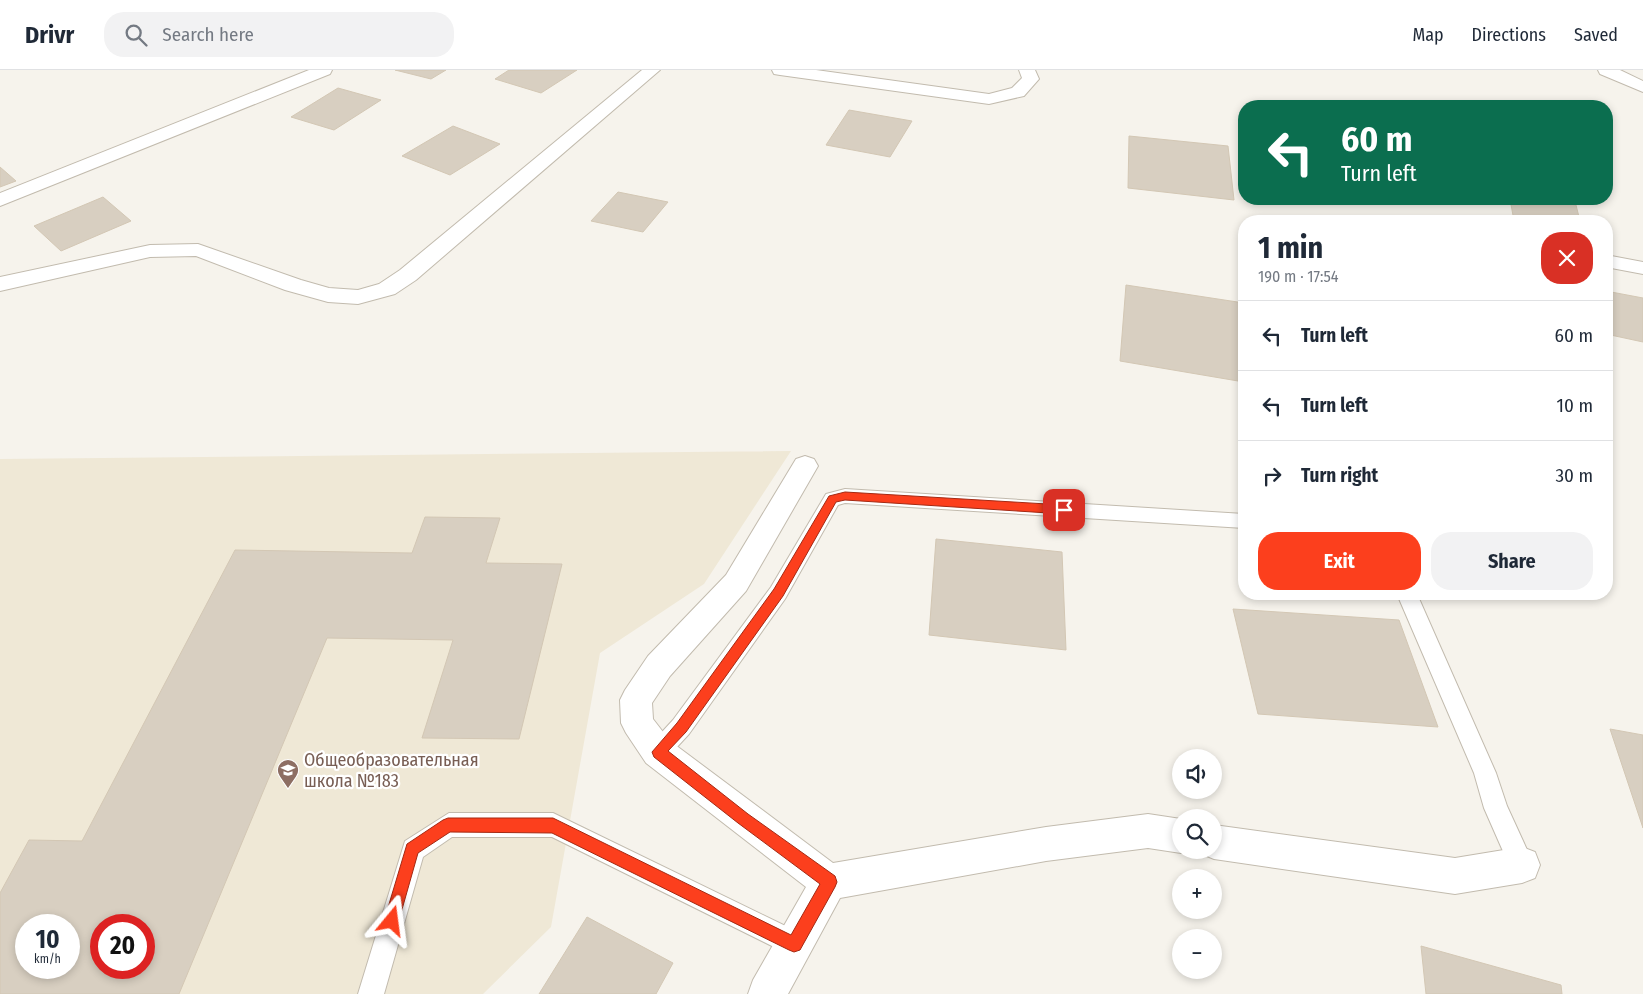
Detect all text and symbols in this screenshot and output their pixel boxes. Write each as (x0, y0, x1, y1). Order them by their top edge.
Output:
search box (104, 12, 454, 57)
text: Drivr (25, 21, 74, 49)
icon: search (122, 21, 150, 49)
text: Search here (162, 23, 254, 46)
text: Map (1412, 24, 1444, 46)
text: Directions (1472, 24, 1546, 46)
text: Saved (1574, 24, 1618, 46)
text: 60 m (1341, 118, 1412, 160)
icon: left (1258, 120, 1323, 185)
text: Turn left (1341, 160, 1417, 187)
text: 1 min (1258, 230, 1323, 266)
button: close (1541, 232, 1593, 284)
text: 190 m · 17:54 (1258, 267, 1339, 286)
icon: left (1258, 322, 1286, 350)
text: Turn left (1301, 324, 1368, 347)
text: 60 m (1555, 324, 1593, 347)
icon: left (1258, 392, 1286, 420)
text: Turn left (1301, 394, 1368, 417)
text: 10 m (1557, 394, 1593, 417)
icon: right (1258, 462, 1286, 490)
text: Turn right (1301, 464, 1378, 487)
text: 30 m (1555, 464, 1593, 487)
pin (1043, 489, 1085, 531)
icon: arrive (1050, 496, 1078, 524)
button: Exit (1258, 532, 1421, 590)
button: Share (1431, 532, 1593, 590)
place label: Общеобразовательная школа №183 (304, 749, 479, 792)
map controls (1172, 749, 1222, 979)
button: sound (1172, 749, 1222, 799)
school or university icon: Общеобразовательная школа №183 (276, 758, 300, 789)
button: search (1172, 809, 1222, 859)
button: + (1172, 869, 1222, 919)
position arrow (365, 894, 417, 946)
speed limit sign: 20 (90, 914, 155, 979)
text: 10 (35, 925, 60, 955)
button: − (1172, 929, 1222, 979)
text: km/h (34, 952, 61, 966)

